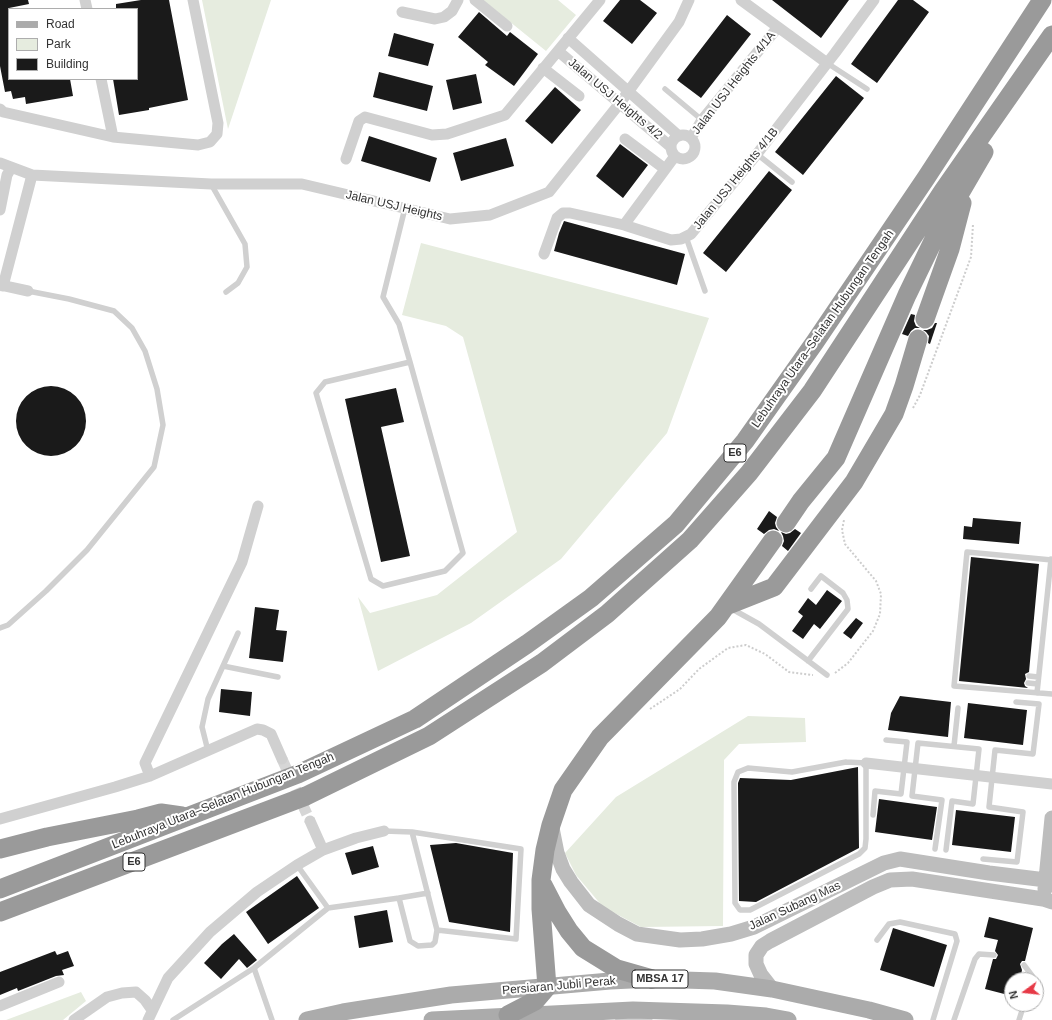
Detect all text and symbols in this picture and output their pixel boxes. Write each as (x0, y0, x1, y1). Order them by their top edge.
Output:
legend (8, 8, 138, 80)
text: Road (46, 17, 75, 31)
street label: Jalan USJ Heights 4/1A (689, 29, 779, 137)
text: Park (46, 37, 71, 51)
street label: Jalan USJ Heights 4/2 (565, 55, 665, 143)
text: Building (46, 57, 89, 71)
street label: Jalan USJ Heights 4/1B (691, 125, 781, 233)
street label: Jalan USJ Heights (344, 188, 444, 224)
street label: Lebuhraya Utara–Selatan Hubungan Tengah (749, 227, 897, 431)
road number: E6 (724, 444, 746, 462)
street label: Lebuhraya Utara–Selatan Hubungan Tengah (110, 750, 336, 852)
road number: E6 (123, 853, 145, 871)
street label: Jalan Subang Mas (747, 878, 843, 934)
road number: MBSA 17 (632, 970, 688, 988)
north arrow (1004, 972, 1044, 1012)
street label: Persiaran Jubli Perak (502, 974, 616, 998)
text: N (1007, 989, 1020, 1000)

